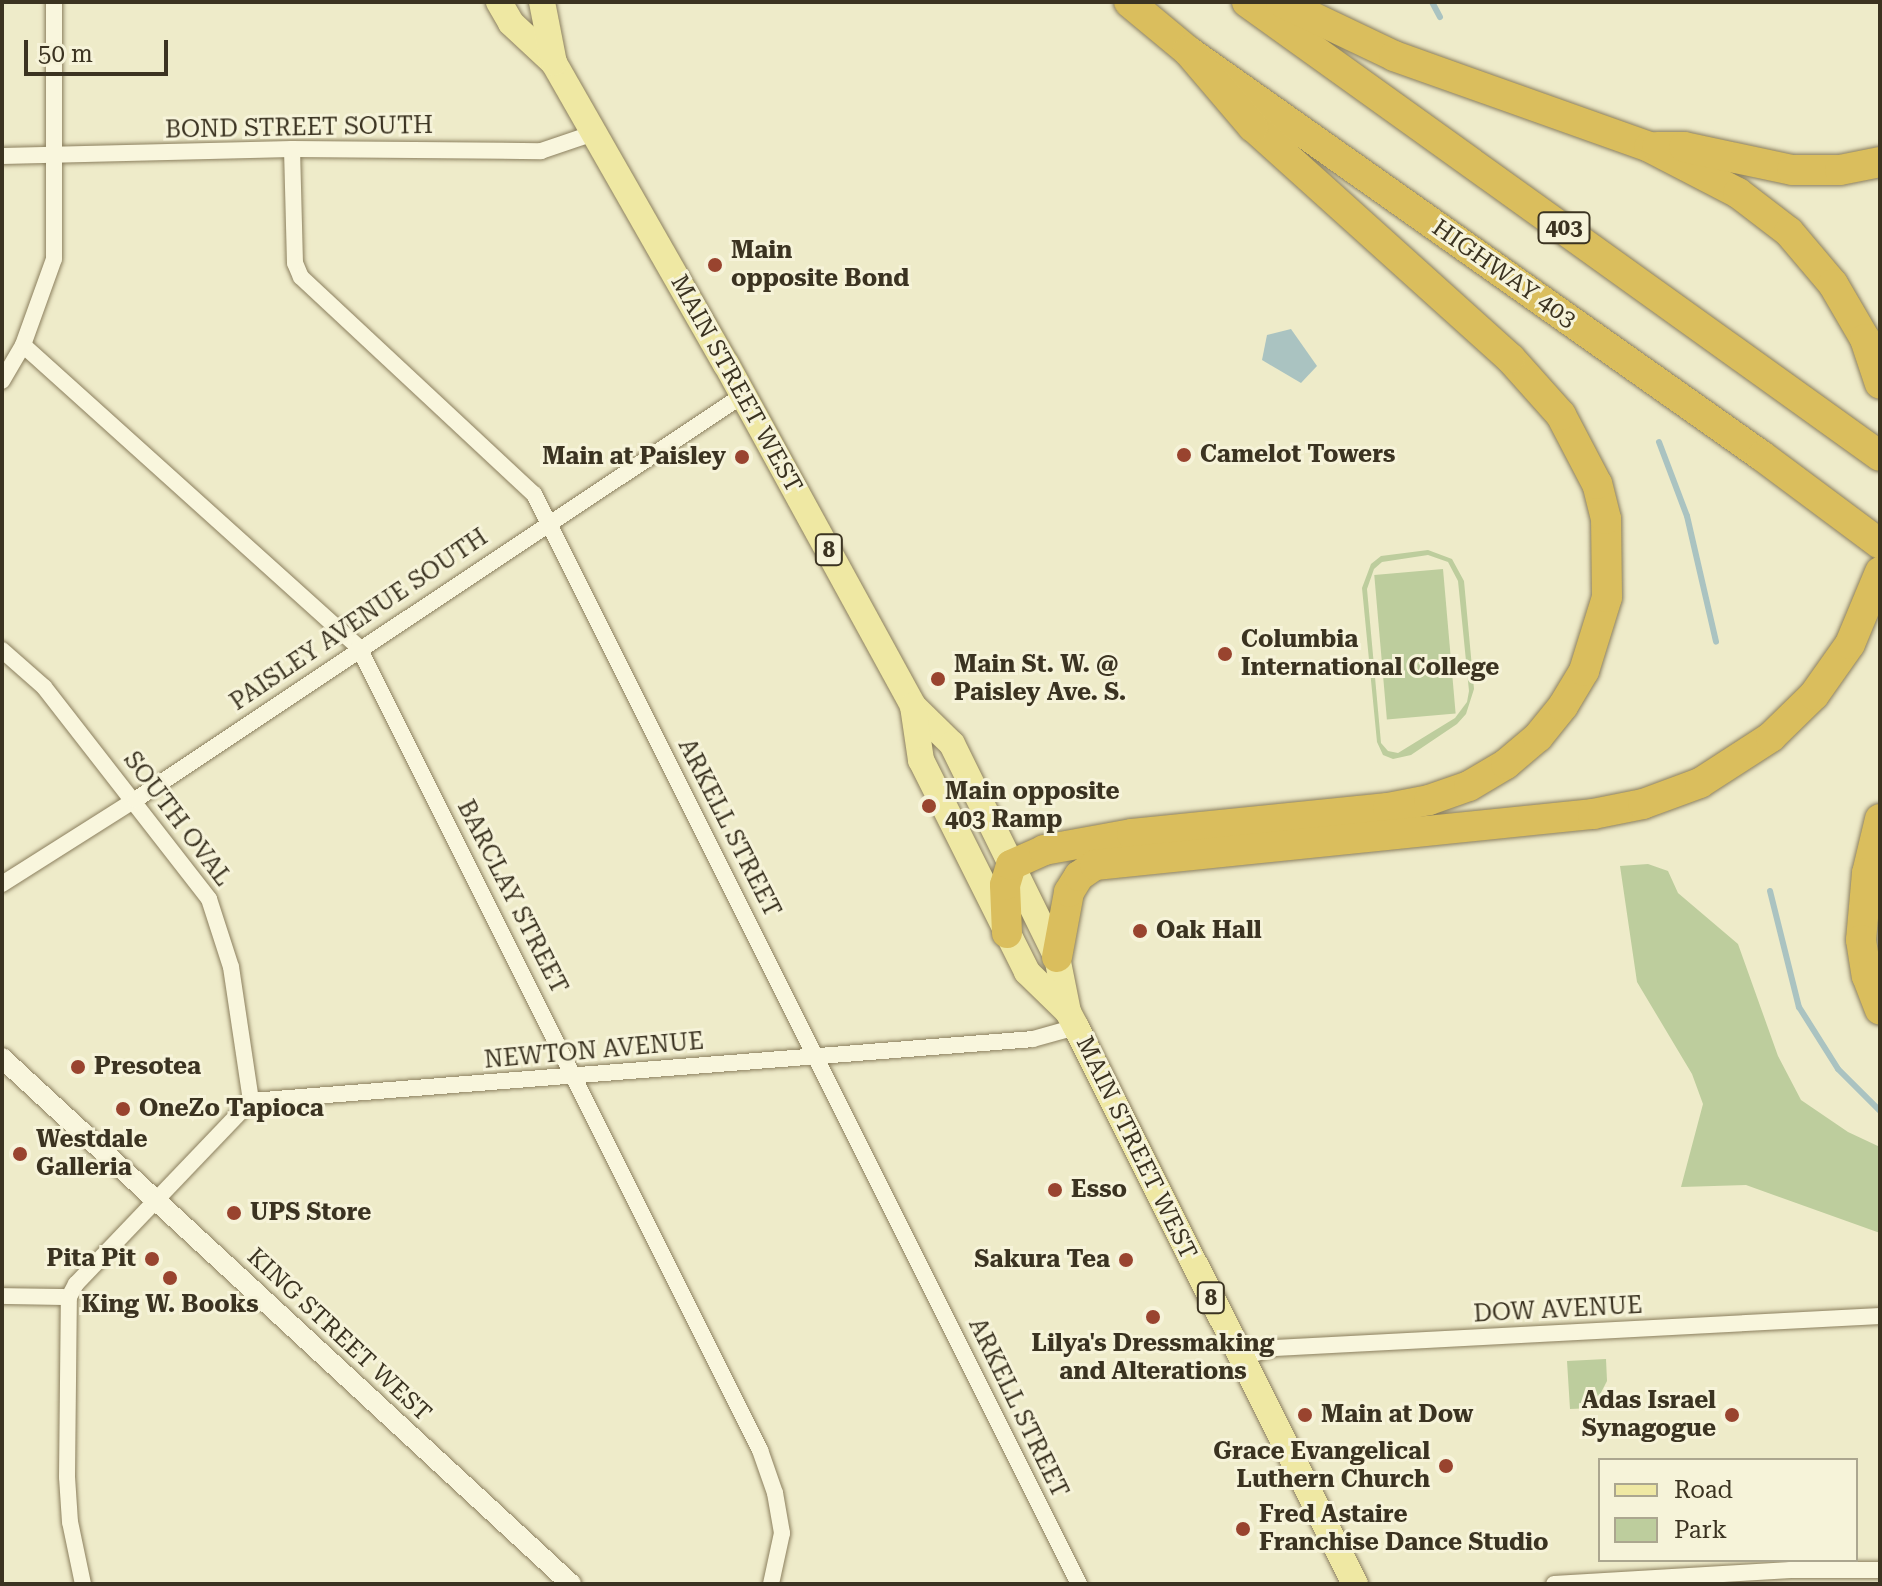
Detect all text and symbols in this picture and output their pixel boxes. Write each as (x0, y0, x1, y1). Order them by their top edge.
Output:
scale bar (28, 24, 172, 74)
text: 50 m (38, 40, 93, 68)
street label: BOND STREET SOUTH (165, 111, 433, 145)
road number: 403 (1536, 210, 1592, 246)
street label: HIGHWAY 403 (1426, 214, 1582, 334)
place label: Main opposite Bond (731, 237, 909, 293)
marker: Main opposite Bond (706, 256, 724, 274)
street label: MAIN STREET WEST (664, 270, 808, 498)
place label: Camelot Towers (1200, 441, 1395, 469)
place label: Main at Paisley (542, 443, 726, 471)
marker: Camelot Towers (1175, 446, 1193, 464)
marker: Main at Paisley (733, 448, 751, 466)
street label: PAISLEY AVENUE SOUTH (225, 523, 493, 717)
road number: 8 (813, 532, 845, 568)
place label: Columbia International College (1241, 626, 1499, 682)
marker: Columbia International College (1216, 645, 1234, 663)
place label: Main St. W. @ Paisley Ave. S. (954, 651, 1126, 707)
marker: Main St. W. @ Paisley Ave. S. (929, 670, 947, 688)
street label: ARKELL STREET (672, 734, 786, 922)
street label: SOUTH OVAL (117, 746, 237, 892)
place label: Main opposite 403 Ramp (945, 778, 1120, 834)
street label: BARCLAY STREET (451, 795, 573, 999)
marker: Main opposite 403 Ramp (920, 797, 938, 815)
place label: Oak Hall (1156, 917, 1262, 945)
marker: Oak Hall (1131, 922, 1149, 940)
street label: NEWTON AVENUE (483, 1027, 705, 1075)
street label: MAIN STREET WEST (1069, 1032, 1203, 1264)
place label: Presotea (94, 1053, 201, 1081)
marker: Presotea (69, 1058, 87, 1076)
place label: OneZo Tapioca (139, 1095, 324, 1123)
marker: OneZo Tapioca (114, 1100, 132, 1118)
place label: Westdale Galleria (36, 1126, 147, 1182)
marker: Westdale Galleria (11, 1145, 29, 1163)
place label: Esso (1071, 1176, 1127, 1204)
marker: Esso (1046, 1181, 1064, 1199)
place label: UPS Store (250, 1199, 371, 1227)
marker: UPS Store (225, 1204, 243, 1222)
street label: KING STREET WEST (241, 1242, 437, 1428)
place label: Pita Pit (47, 1245, 136, 1273)
place label: Sakura Tea (974, 1246, 1110, 1274)
marker: Pita Pit (143, 1250, 161, 1268)
marker: Sakura Tea (1117, 1251, 1135, 1269)
marker: King W. Books (161, 1269, 179, 1287)
road number: 8 (1195, 1280, 1227, 1316)
place label: King W. Books (81, 1291, 259, 1319)
street label: DOW AVENUE (1473, 1291, 1643, 1329)
marker: Lilya's Dressmaking and Alterations (1144, 1308, 1162, 1326)
street label: ARKELL STREET (962, 1314, 1074, 1502)
place label: Lilya's Dressmaking and Alterations (1032, 1330, 1274, 1386)
place label: Adas Israel Synagogue (1582, 1387, 1716, 1443)
place label: Main at Dow (1321, 1401, 1473, 1429)
marker: Main at Dow (1296, 1406, 1314, 1424)
marker: Adas Israel Synagogue (1723, 1406, 1741, 1424)
place label: Grace Evangelical Luthern Church (1213, 1438, 1430, 1494)
marker: Grace Evangelical Luthern Church (1437, 1457, 1455, 1475)
legend (1598, 1458, 1858, 1562)
text: Road (1674, 1476, 1733, 1504)
place label: Fred Astaire Franchise Dance Studio (1259, 1501, 1549, 1557)
text: Park (1674, 1516, 1727, 1544)
marker: Fred Astaire Franchise Dance Studio (1234, 1520, 1252, 1538)

